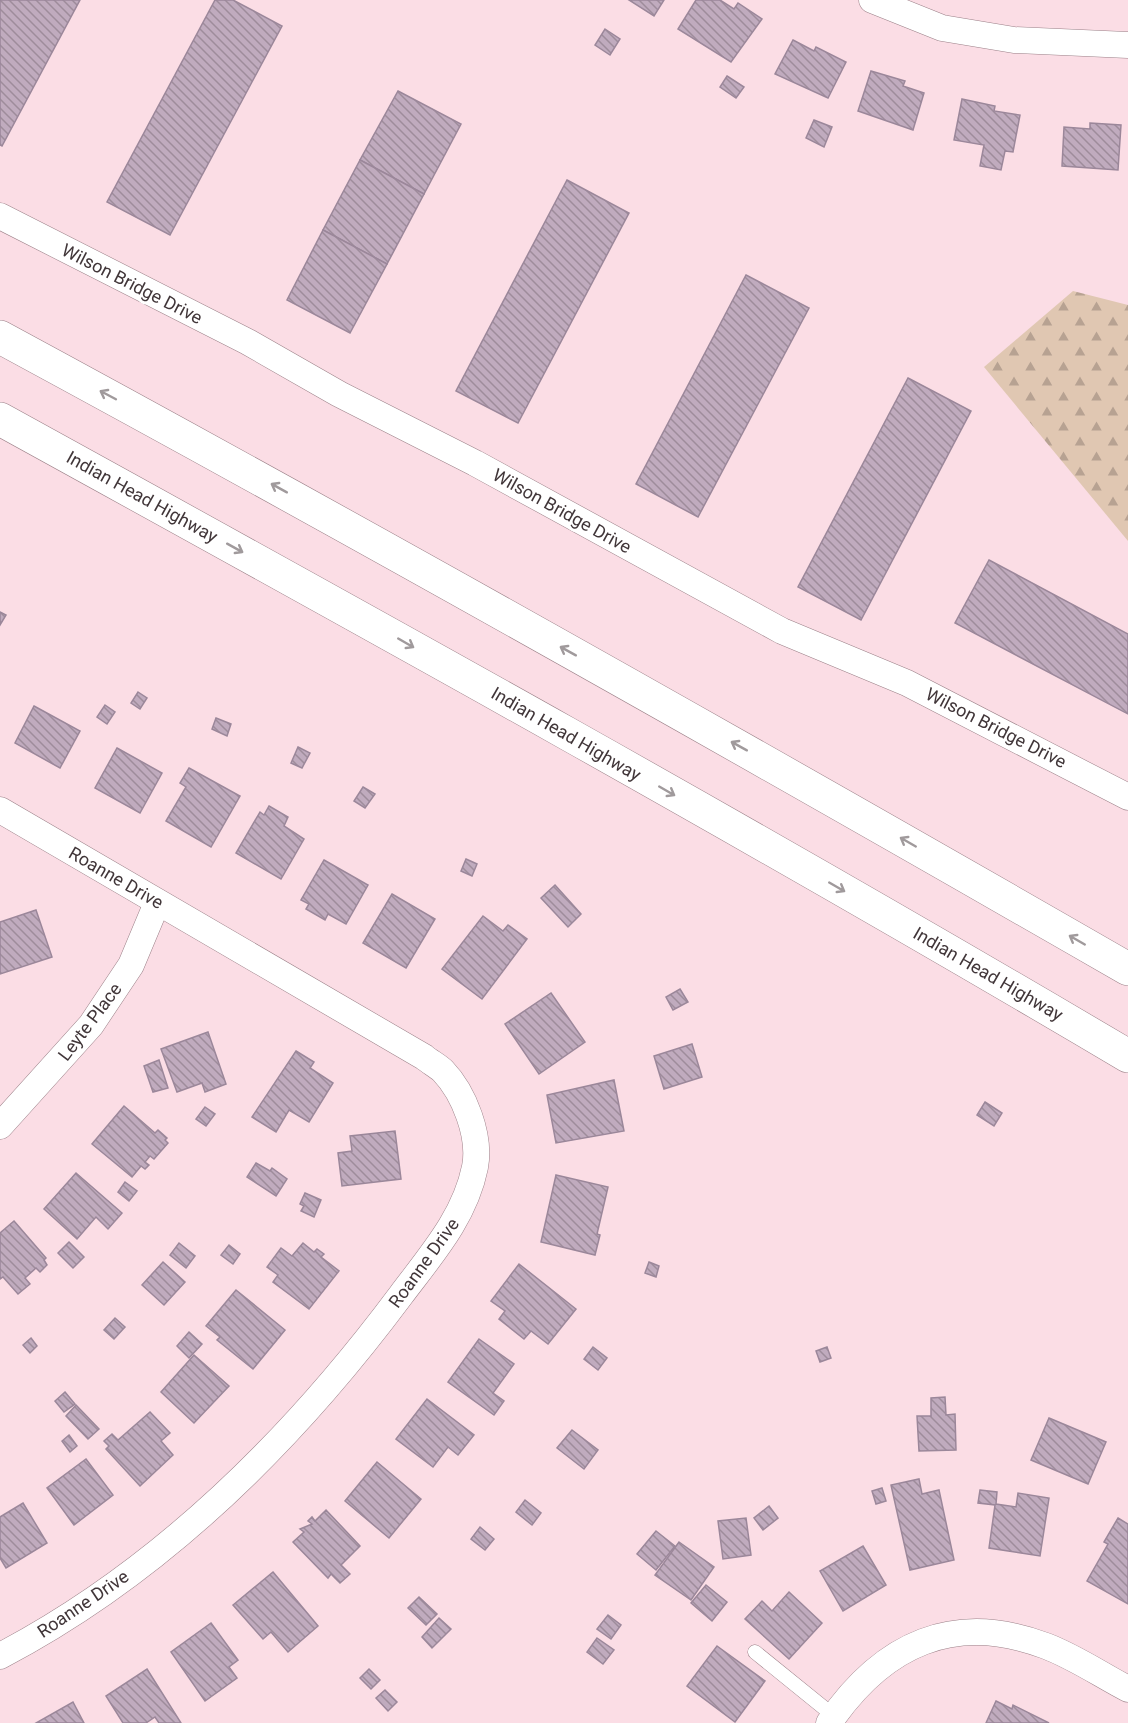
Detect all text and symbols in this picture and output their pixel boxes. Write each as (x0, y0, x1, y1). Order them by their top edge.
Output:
street label: Wilson Bridge Drive (58, 239, 206, 328)
one-way arrow (99, 389, 117, 400)
street label: Indian Head Highway (63, 446, 222, 547)
street label: Wilson Bridge Drive (489, 464, 635, 557)
one-way arrow (271, 482, 288, 494)
one-way arrow (226, 542, 243, 554)
one-way arrow (397, 637, 414, 649)
one-way arrow (560, 645, 578, 656)
street label: Indian Head Highway (488, 682, 645, 785)
street label: Wilson Bridge Drive (922, 683, 1070, 772)
one-way arrow (730, 740, 748, 751)
one-way arrow (658, 785, 675, 797)
one-way arrow (900, 836, 917, 848)
street label: Roanne Drive (65, 842, 167, 913)
one-way arrow (827, 882, 845, 893)
street label: Indian Head Highway (910, 922, 1067, 1025)
one-way arrow (1069, 933, 1086, 945)
street label: Leyte Place (54, 979, 126, 1065)
street label: Roanne Drive (384, 1214, 463, 1312)
street label: Roanne Drive (33, 1565, 132, 1642)

